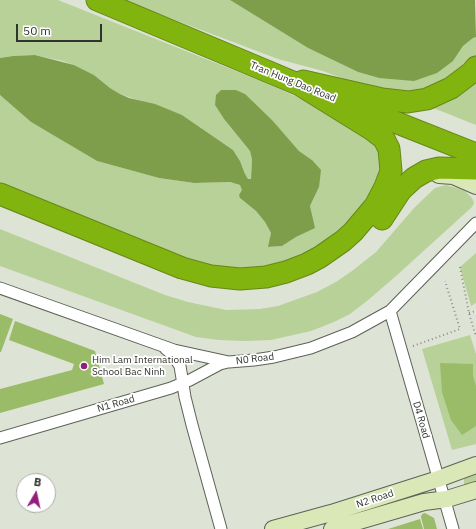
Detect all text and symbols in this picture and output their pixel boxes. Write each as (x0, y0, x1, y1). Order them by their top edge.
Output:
scale bar (18, 16, 104, 42)
text: 50 m (23, 23, 51, 38)
street label: Tran Hung Dao Road (248, 59, 338, 105)
street label: N0 Road (235, 351, 275, 367)
place label: Him Lam International School Bac Ninh (92, 354, 193, 378)
marker: Him Lam International School Bac Ninh (79, 361, 89, 371)
street label: N1 Road (96, 393, 136, 415)
street label: D4 Road (410, 400, 432, 440)
north arrow (16, 473, 56, 513)
text: B (33, 475, 42, 490)
street label: N2 Road (355, 487, 395, 511)

